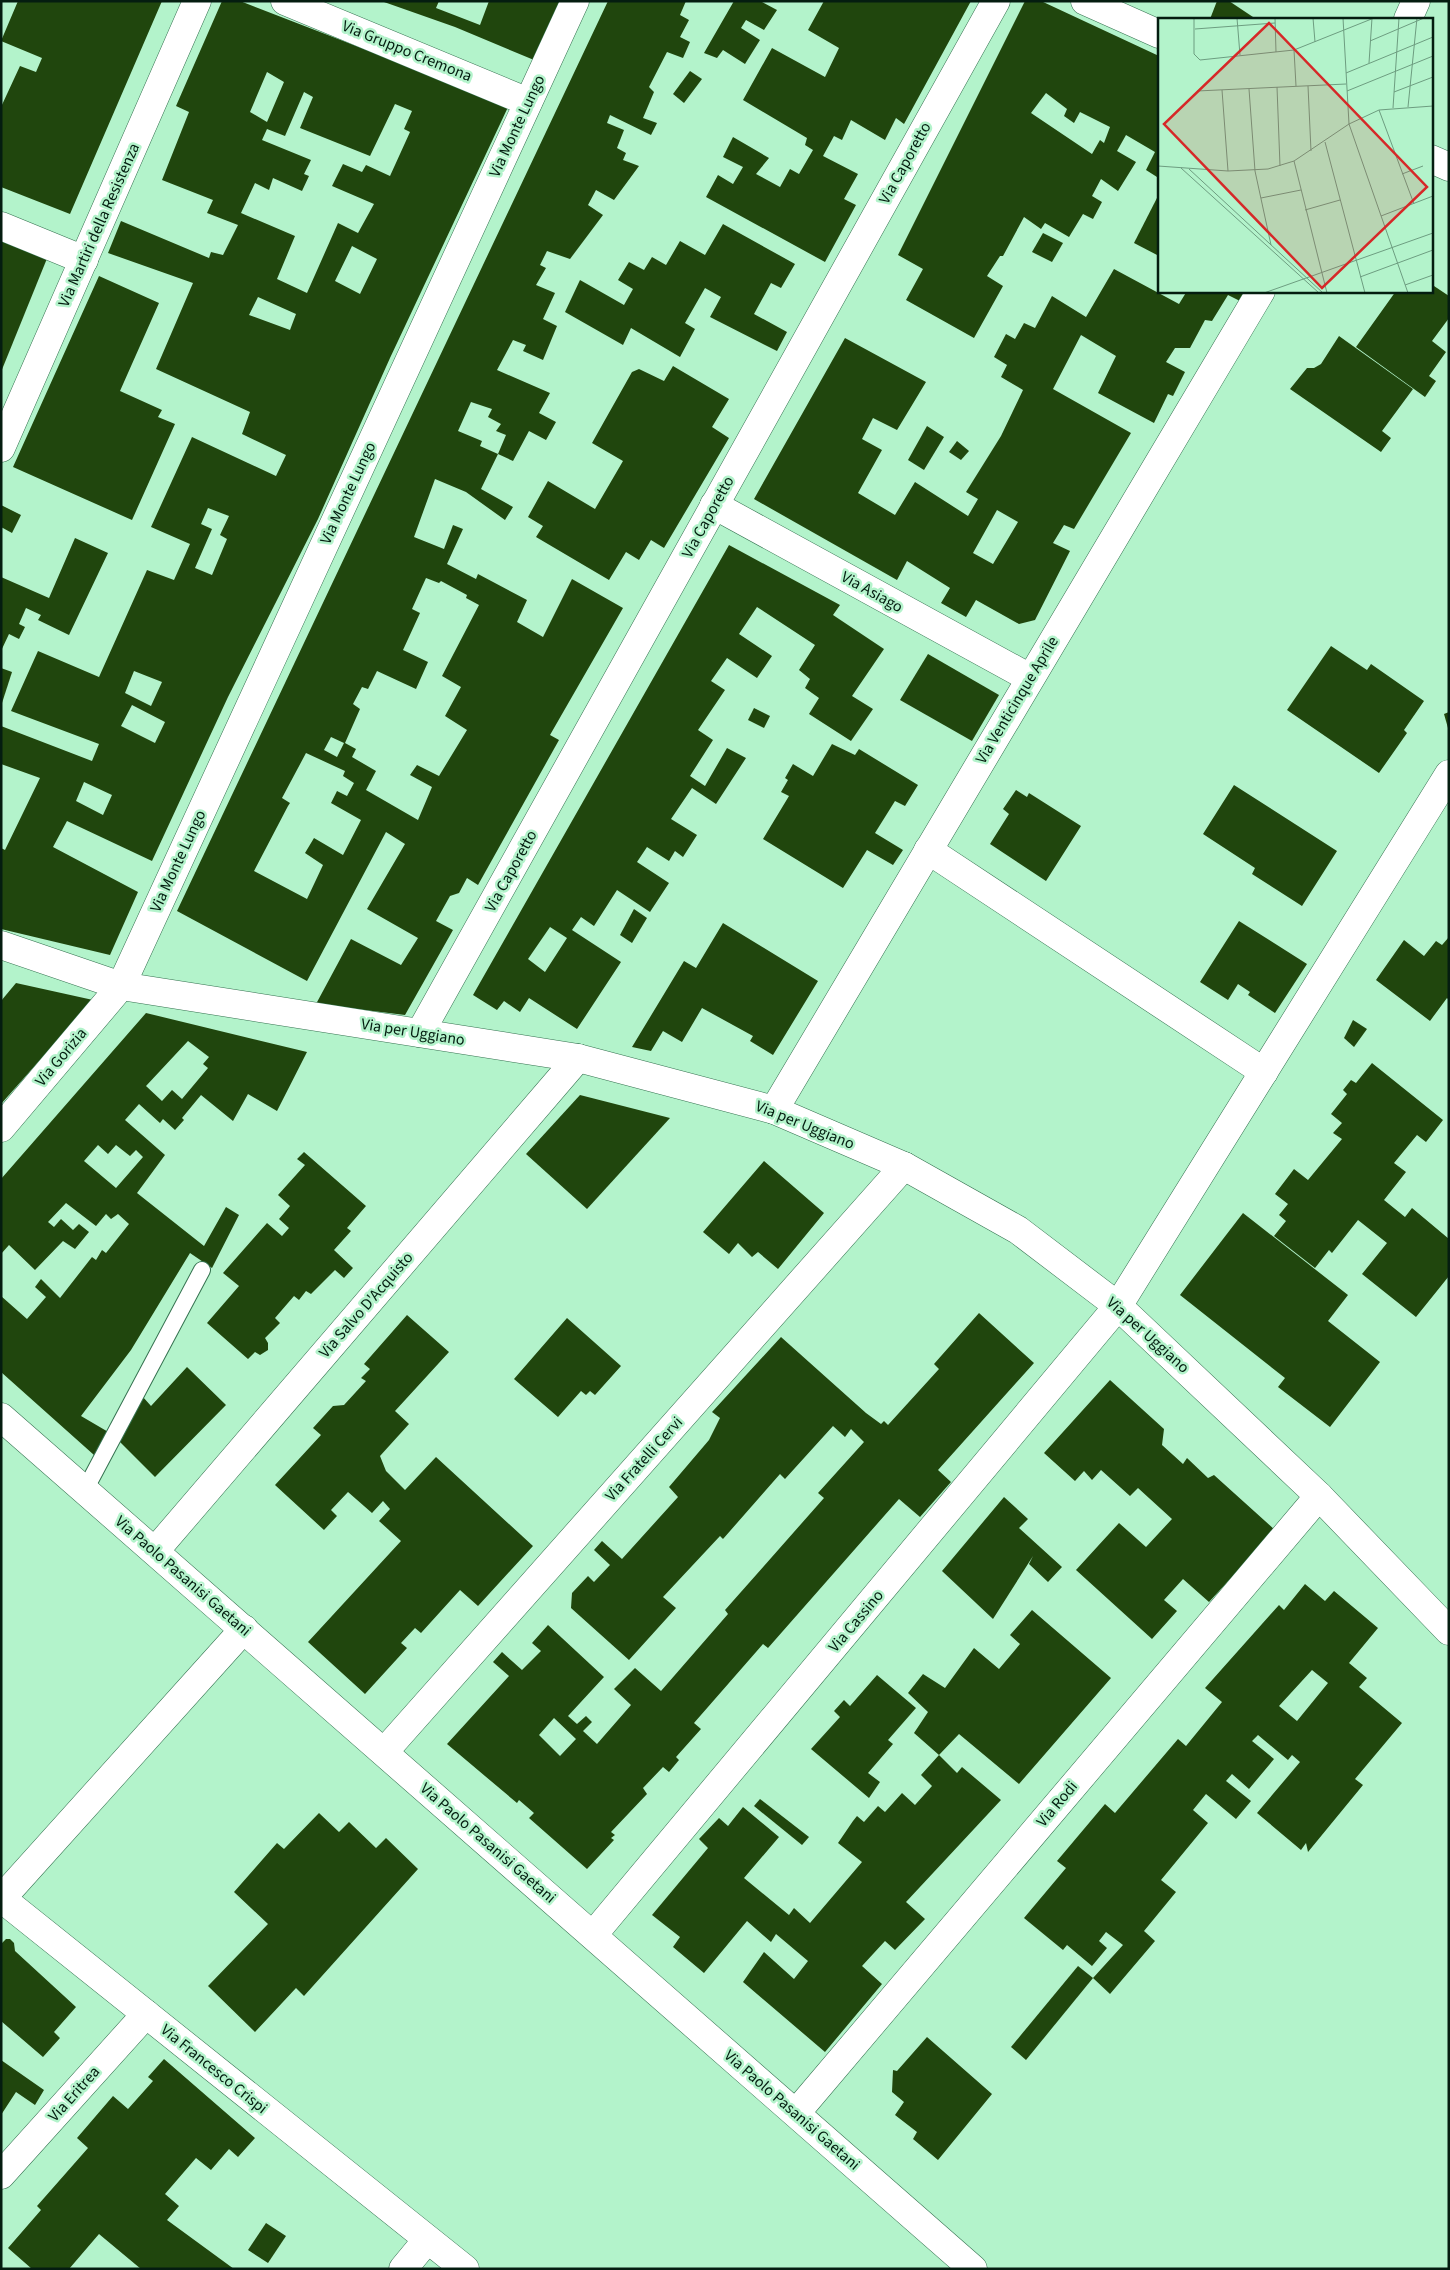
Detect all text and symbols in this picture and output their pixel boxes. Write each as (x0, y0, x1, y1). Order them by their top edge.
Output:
street label: Via Gruppo Cremona (339, 15, 475, 87)
inset map (1158, 18, 1432, 292)
street label: Via Monte Lungo (484, 71, 550, 181)
street label: Via Caporetto (873, 118, 937, 208)
street label: Via Martiri della Resistenza (53, 140, 145, 310)
street label: Via Monte Lungo (315, 438, 381, 548)
street label: Via Caporetto (676, 472, 740, 562)
street label: Via Asiago (837, 566, 907, 618)
street label: Via Venticinque Aprile (970, 632, 1064, 768)
street label: Via Monte Lungo (145, 806, 211, 916)
street label: Via Caporetto (479, 826, 543, 916)
street label: Via per Uggiano (360, 1013, 466, 1051)
street label: Via Gorizia (30, 1023, 92, 1091)
street label: Via per Uggiano (752, 1095, 858, 1155)
street label: Via Salvo D'Acquisto (314, 1247, 418, 1363)
street label: Via per Uggiano (1102, 1292, 1194, 1378)
street label: Via Fratelli Cervi (600, 1412, 688, 1506)
street label: Via Paolo Pasanisi Gaetani (110, 1511, 256, 1641)
street label: Via Cassino (823, 1585, 889, 1657)
street label: Via Rodi (1031, 1776, 1083, 1832)
street label: Via Paolo Pasanisi Gaetani (415, 1778, 561, 1908)
street label: Via Francesco Crispi (156, 2019, 272, 2119)
street label: Via Paolo Pasanisi Gaetani (719, 2045, 865, 2175)
street label: Via Eritrea (43, 2061, 105, 2127)

